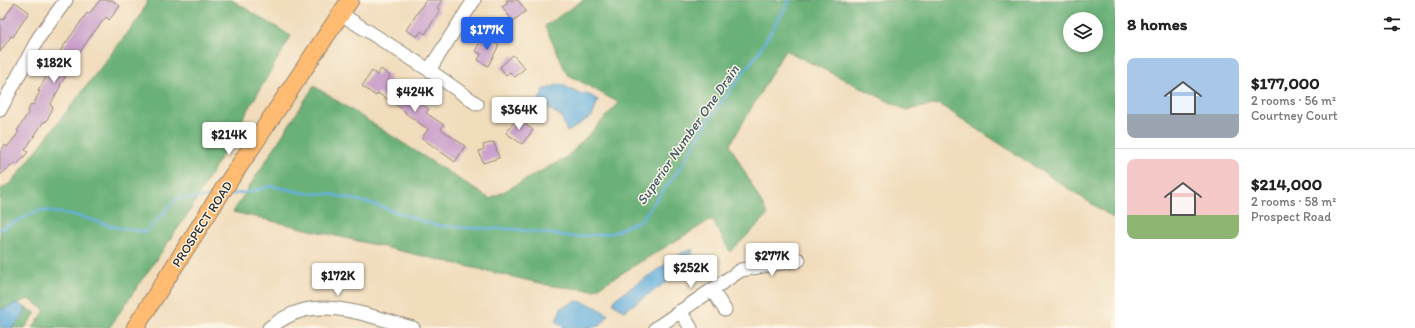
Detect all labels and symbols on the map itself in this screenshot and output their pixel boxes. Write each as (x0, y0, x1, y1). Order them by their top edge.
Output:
pin: $177K (459, 17, 515, 51)
pin: $182K (26, 50, 82, 84)
water label: Superior Number One Drain (633, 61, 743, 208)
pin: $424K (387, 79, 443, 113)
pin: $364K (491, 97, 547, 131)
pin: $214K (201, 122, 257, 156)
street label: PROSPECT ROAD (169, 178, 235, 270)
pin: $277K (744, 243, 800, 277)
pin: $252K (663, 255, 719, 289)
pin: $172K (310, 263, 366, 297)

